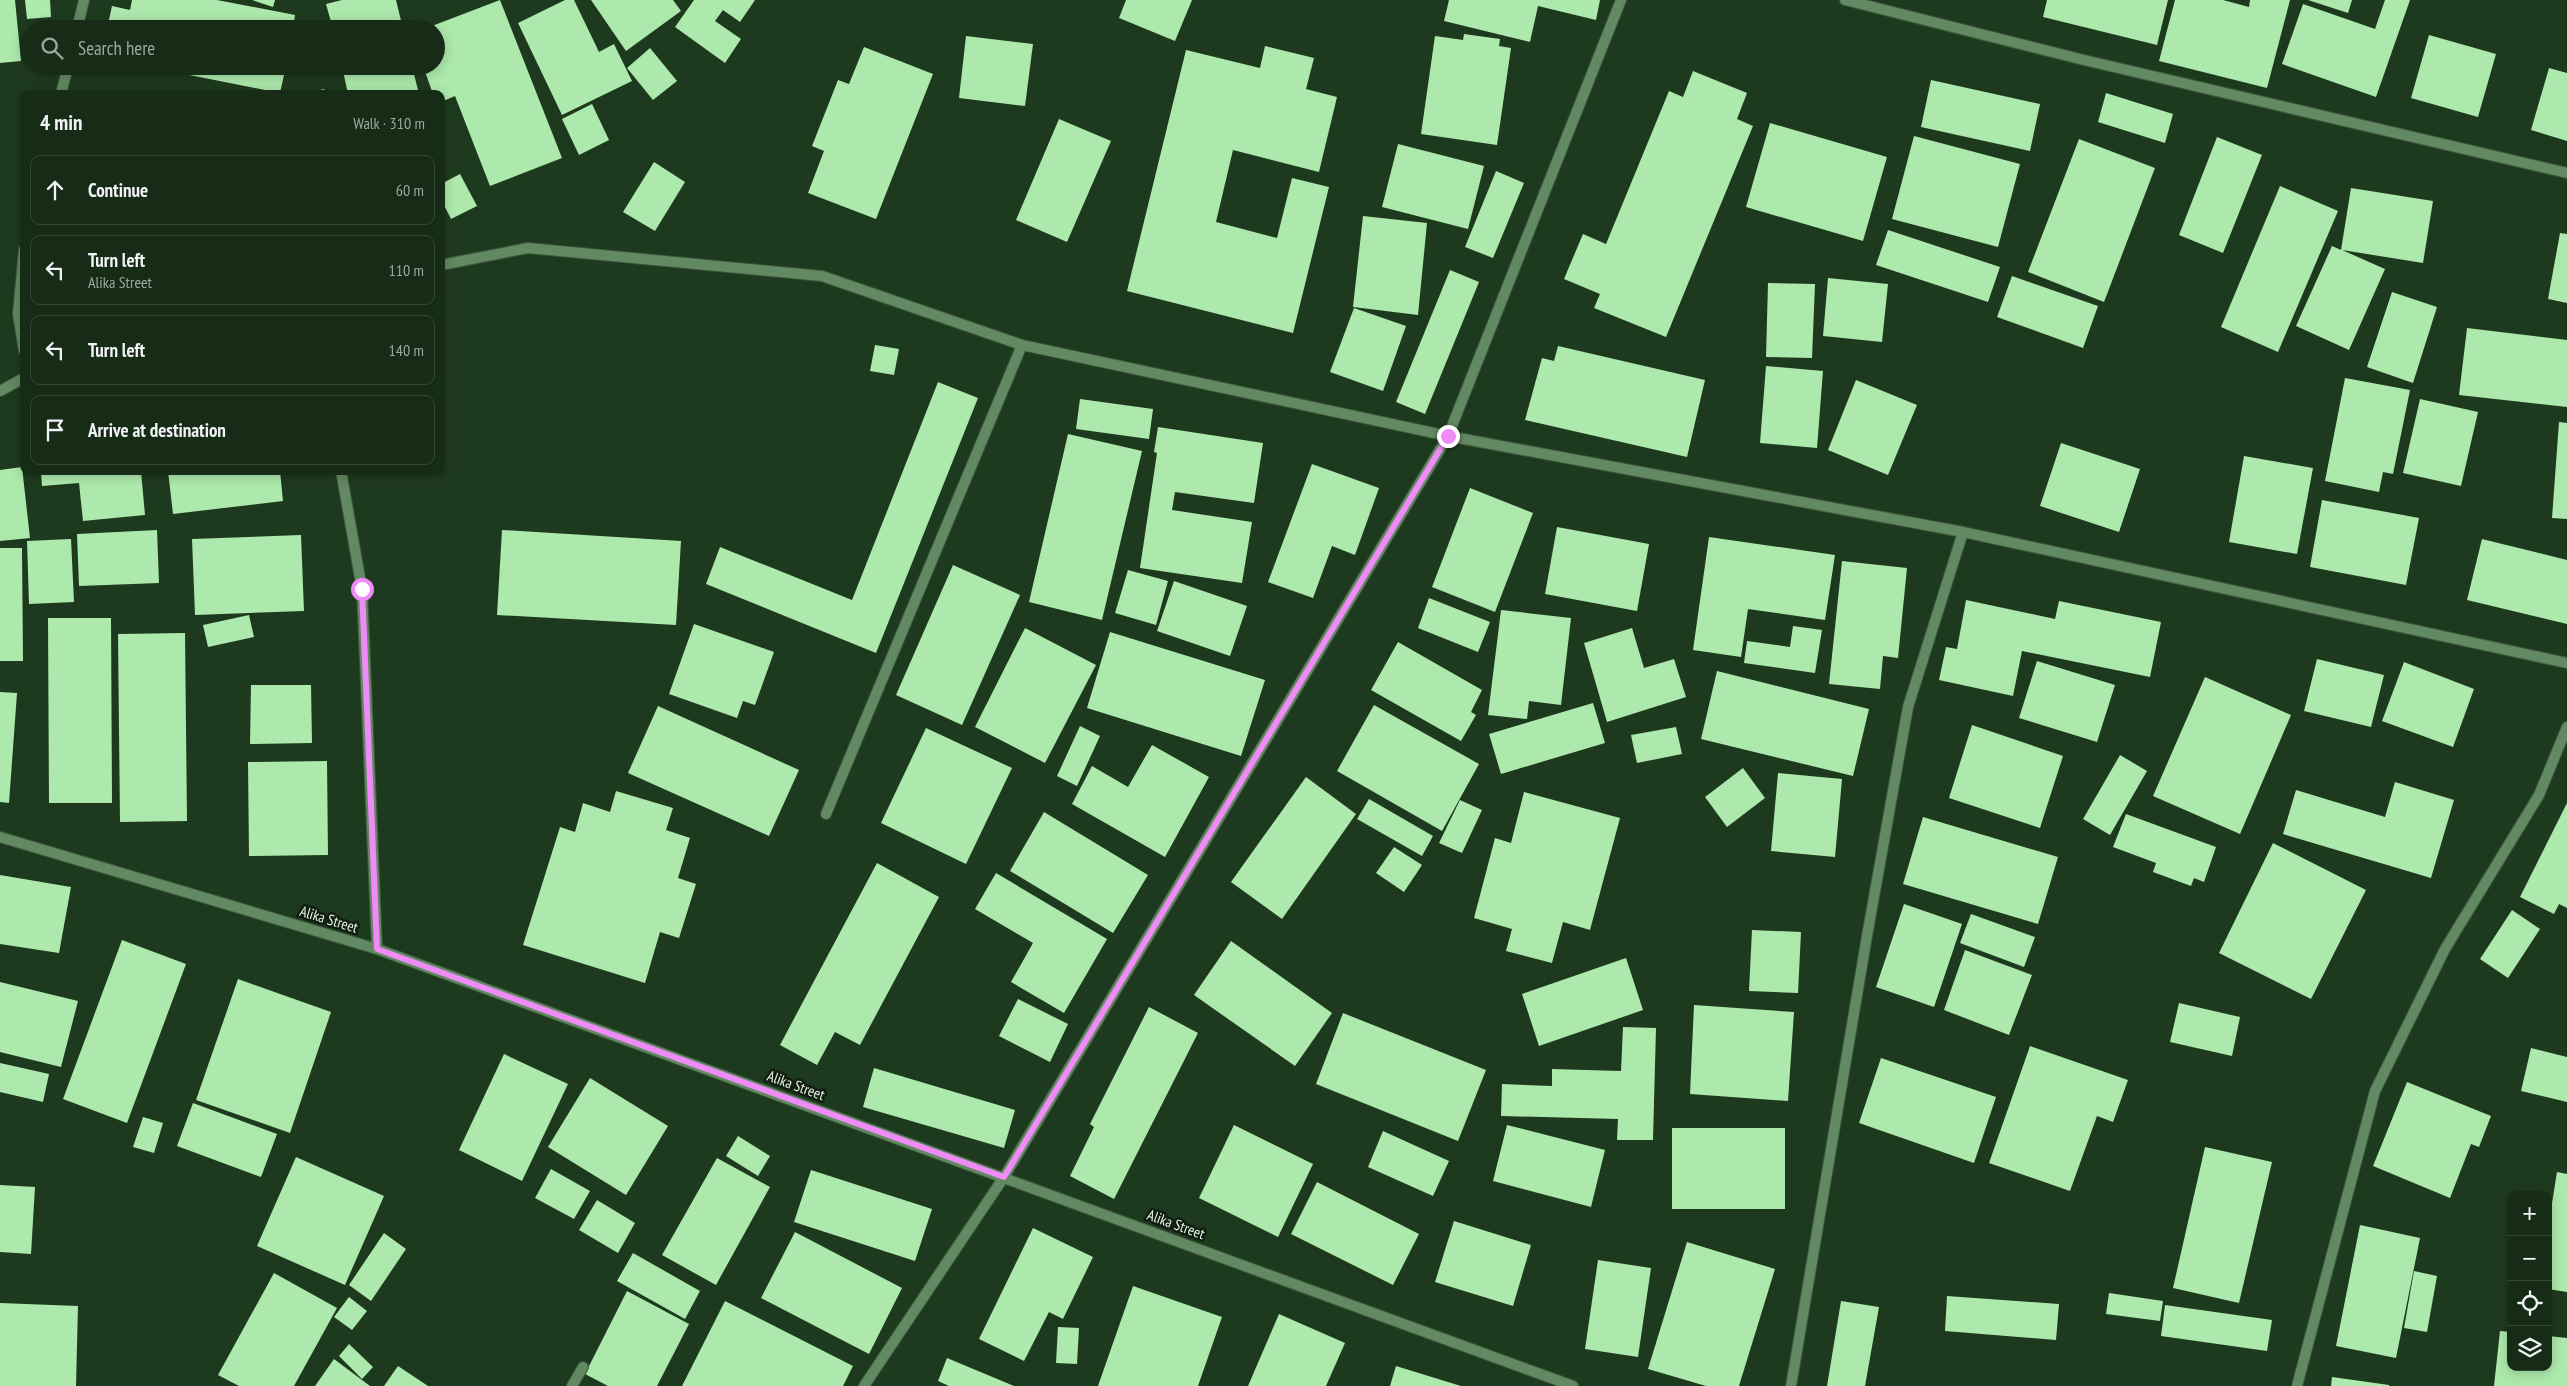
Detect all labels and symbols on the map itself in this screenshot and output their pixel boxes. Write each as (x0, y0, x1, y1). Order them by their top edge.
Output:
route end (1437, 425, 1460, 448)
route start (351, 578, 374, 601)
street label: Alika Street (298, 901, 360, 937)
street label: Alika Street (765, 1066, 827, 1104)
street label: Alika Street (1145, 1205, 1207, 1243)

